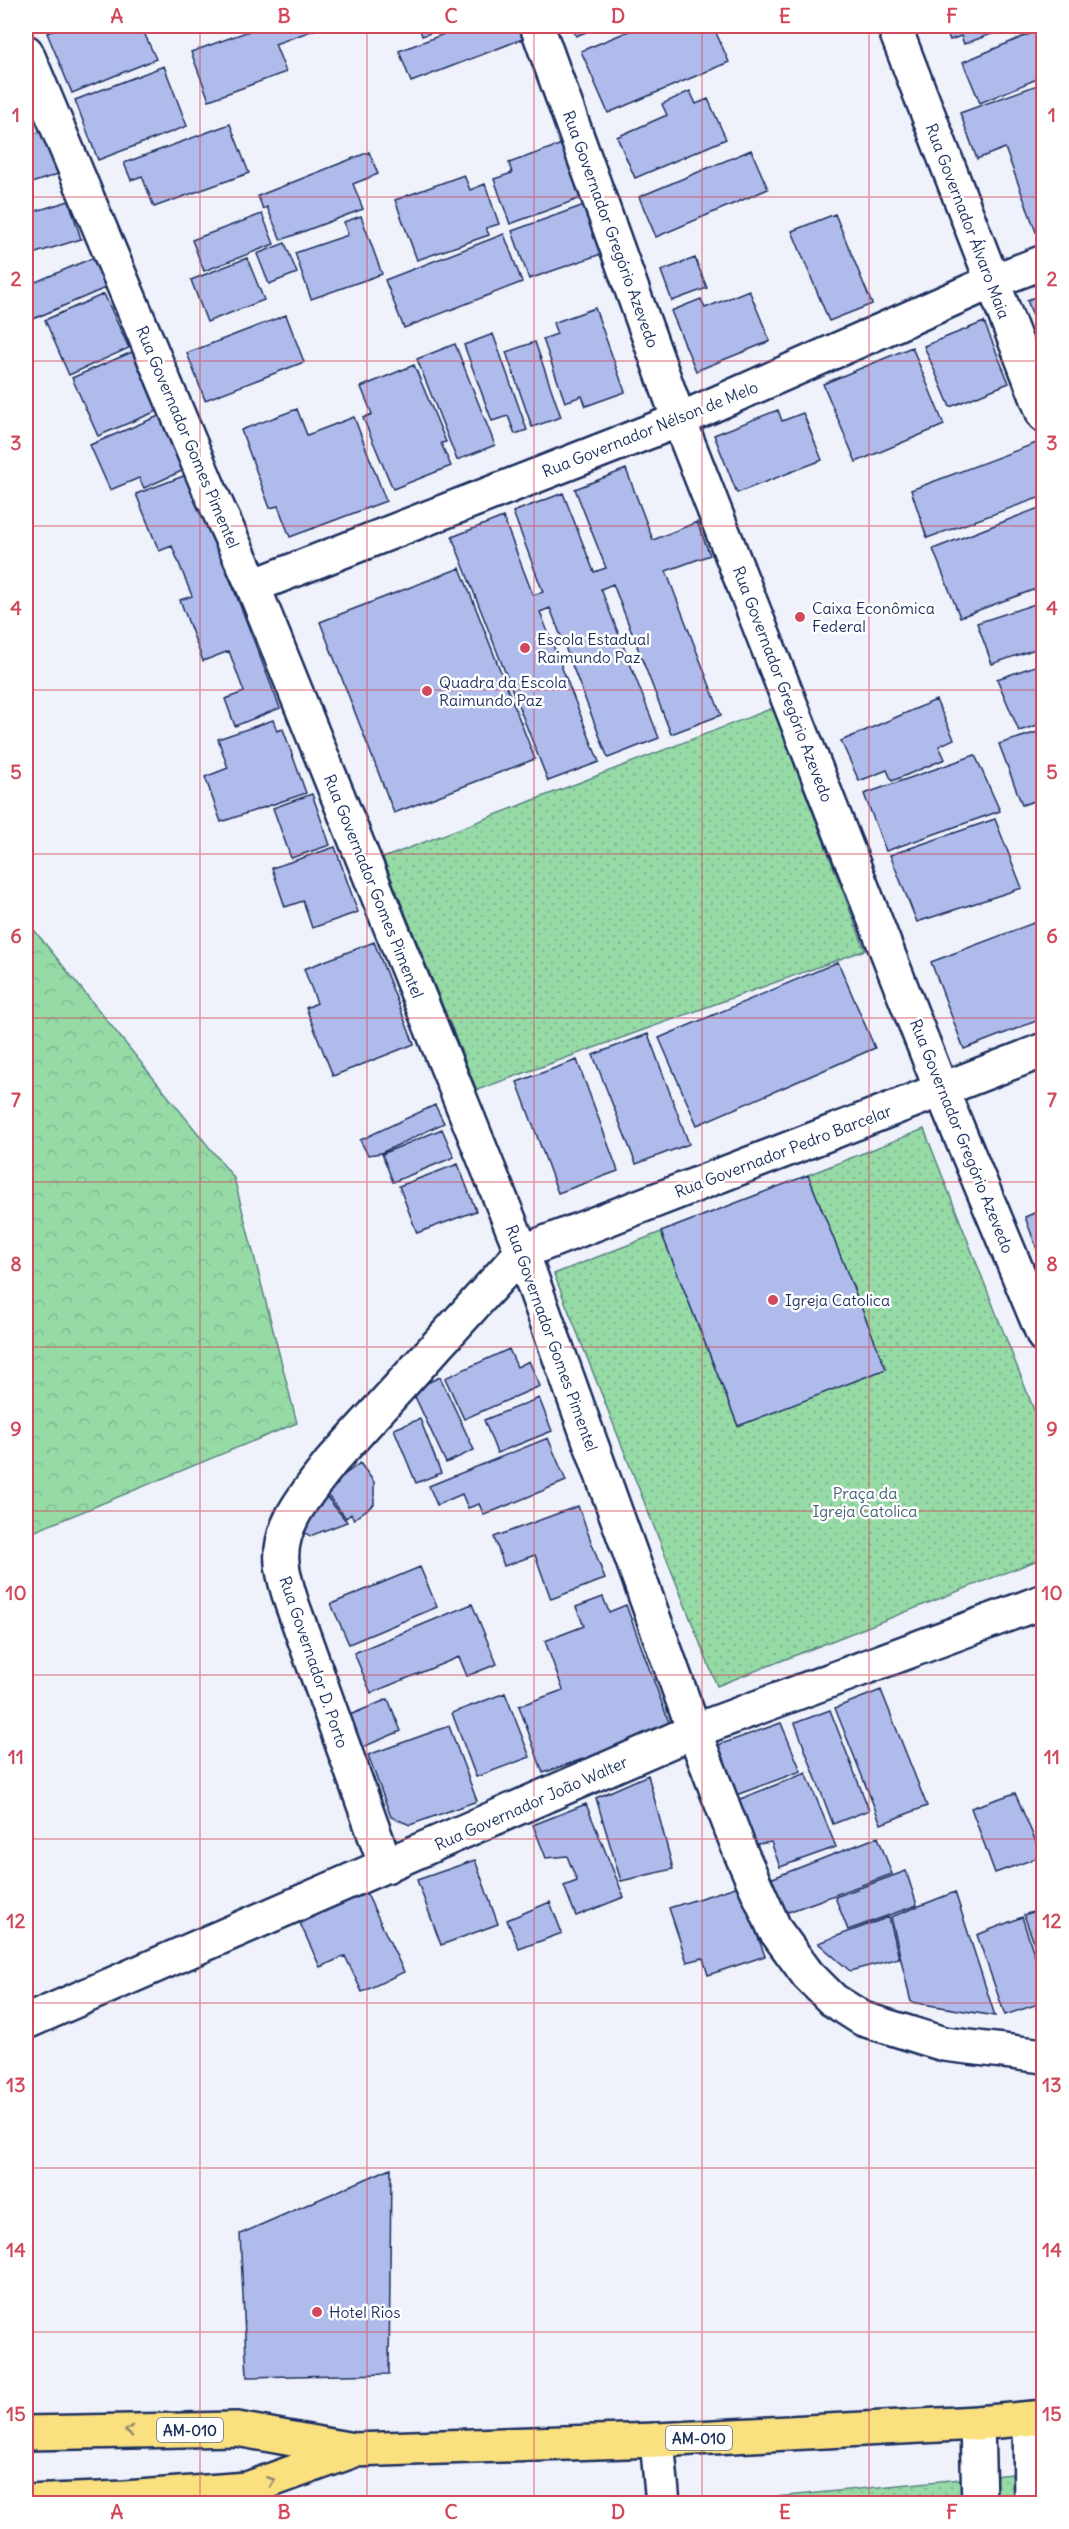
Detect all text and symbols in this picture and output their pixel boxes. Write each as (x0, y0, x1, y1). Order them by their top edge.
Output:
text: A (111, 3, 124, 28)
text: B (277, 3, 291, 28)
text: C (444, 3, 458, 28)
text: D (611, 3, 625, 28)
text: E (779, 3, 791, 28)
text: F (946, 3, 958, 28)
text: 1 (12, 102, 20, 127)
text: 1 (1048, 102, 1056, 127)
street label: Rua Governador Gregório Azevedo (559, 108, 663, 350)
street label: Rua Governador Álvaro Maia (921, 121, 1015, 321)
text: 2 (11, 266, 22, 291)
text: 2 (1047, 266, 1058, 291)
street label: Rua Governador Gomes Pimentel (132, 323, 244, 551)
street label: Rua Governador Nélson de Melo (539, 376, 761, 482)
text: 3 (10, 430, 22, 455)
text: 3 (1046, 430, 1058, 455)
street label: Rua Governador Gregório Azevedo (729, 563, 837, 805)
text: 4 (10, 595, 22, 620)
text: 4 (1046, 595, 1058, 620)
place label: Caixa Econômica Federal (812, 598, 935, 636)
marker: Caixa Econômica Federal (793, 610, 807, 624)
place label: Escola Estadual Raimundo Paz (537, 629, 650, 667)
marker: Escola Estadual Raimundo Paz (518, 641, 532, 655)
place label: Quadra da Escola Raimundo Paz (439, 672, 567, 710)
marker: Quadra da Escola Raimundo Paz (420, 684, 434, 698)
text: 5 (10, 759, 22, 784)
text: 5 (1046, 759, 1058, 784)
street label: Rua Governador Gomes Pimentel (320, 771, 428, 1001)
text: 6 (10, 923, 22, 948)
text: 6 (1046, 923, 1058, 948)
street label: Rua Governador Gregório Azevedo (906, 1016, 1018, 1256)
text: 7 (11, 1087, 21, 1112)
text: 7 (1047, 1087, 1057, 1112)
street label: Rua Governador Pedro Barcelar (672, 1100, 895, 1202)
street label: Rua Governador Gomes Pimentel (502, 1222, 602, 1454)
text: 8 (10, 1251, 22, 1276)
text: 8 (1046, 1251, 1058, 1276)
place label: Igreja Catolica (785, 1290, 890, 1310)
marker: Igreja Catolica (766, 1293, 780, 1307)
text: 9 (10, 1416, 22, 1441)
text: 9 (1046, 1416, 1058, 1441)
park label: Praça da Igreja Catolica (812, 1483, 918, 1521)
street label: Rua Governador D. Porto (275, 1574, 353, 1750)
text: 10 (5, 1580, 27, 1605)
text: 10 (1041, 1580, 1063, 1605)
text: 11 (8, 1744, 24, 1769)
text: 11 (1044, 1744, 1060, 1769)
street label: Rua Governador João Walter (432, 1751, 631, 1855)
text: 12 (7, 1908, 25, 1933)
text: 12 (1043, 1908, 1061, 1933)
text: 13 (6, 2072, 26, 2097)
text: 13 (1042, 2072, 1062, 2097)
text: 14 (6, 2237, 26, 2262)
text: 14 (1042, 2237, 1062, 2262)
place label: Hotel Rios (329, 2302, 401, 2322)
marker: Hotel Rios (310, 2305, 324, 2319)
text: 15 (6, 2401, 26, 2426)
text: 15 (1042, 2401, 1062, 2426)
road number: AM-010 (157, 2418, 223, 2442)
one-way arrow (124, 2425, 133, 2437)
road number: AM-010 (666, 2426, 732, 2450)
one-way arrow (265, 2475, 276, 2488)
text: A (111, 2499, 124, 2524)
text: B (277, 2499, 291, 2524)
text: C (444, 2499, 458, 2524)
text: D (611, 2499, 625, 2524)
text: E (779, 2499, 791, 2524)
text: F (946, 2499, 958, 2524)

